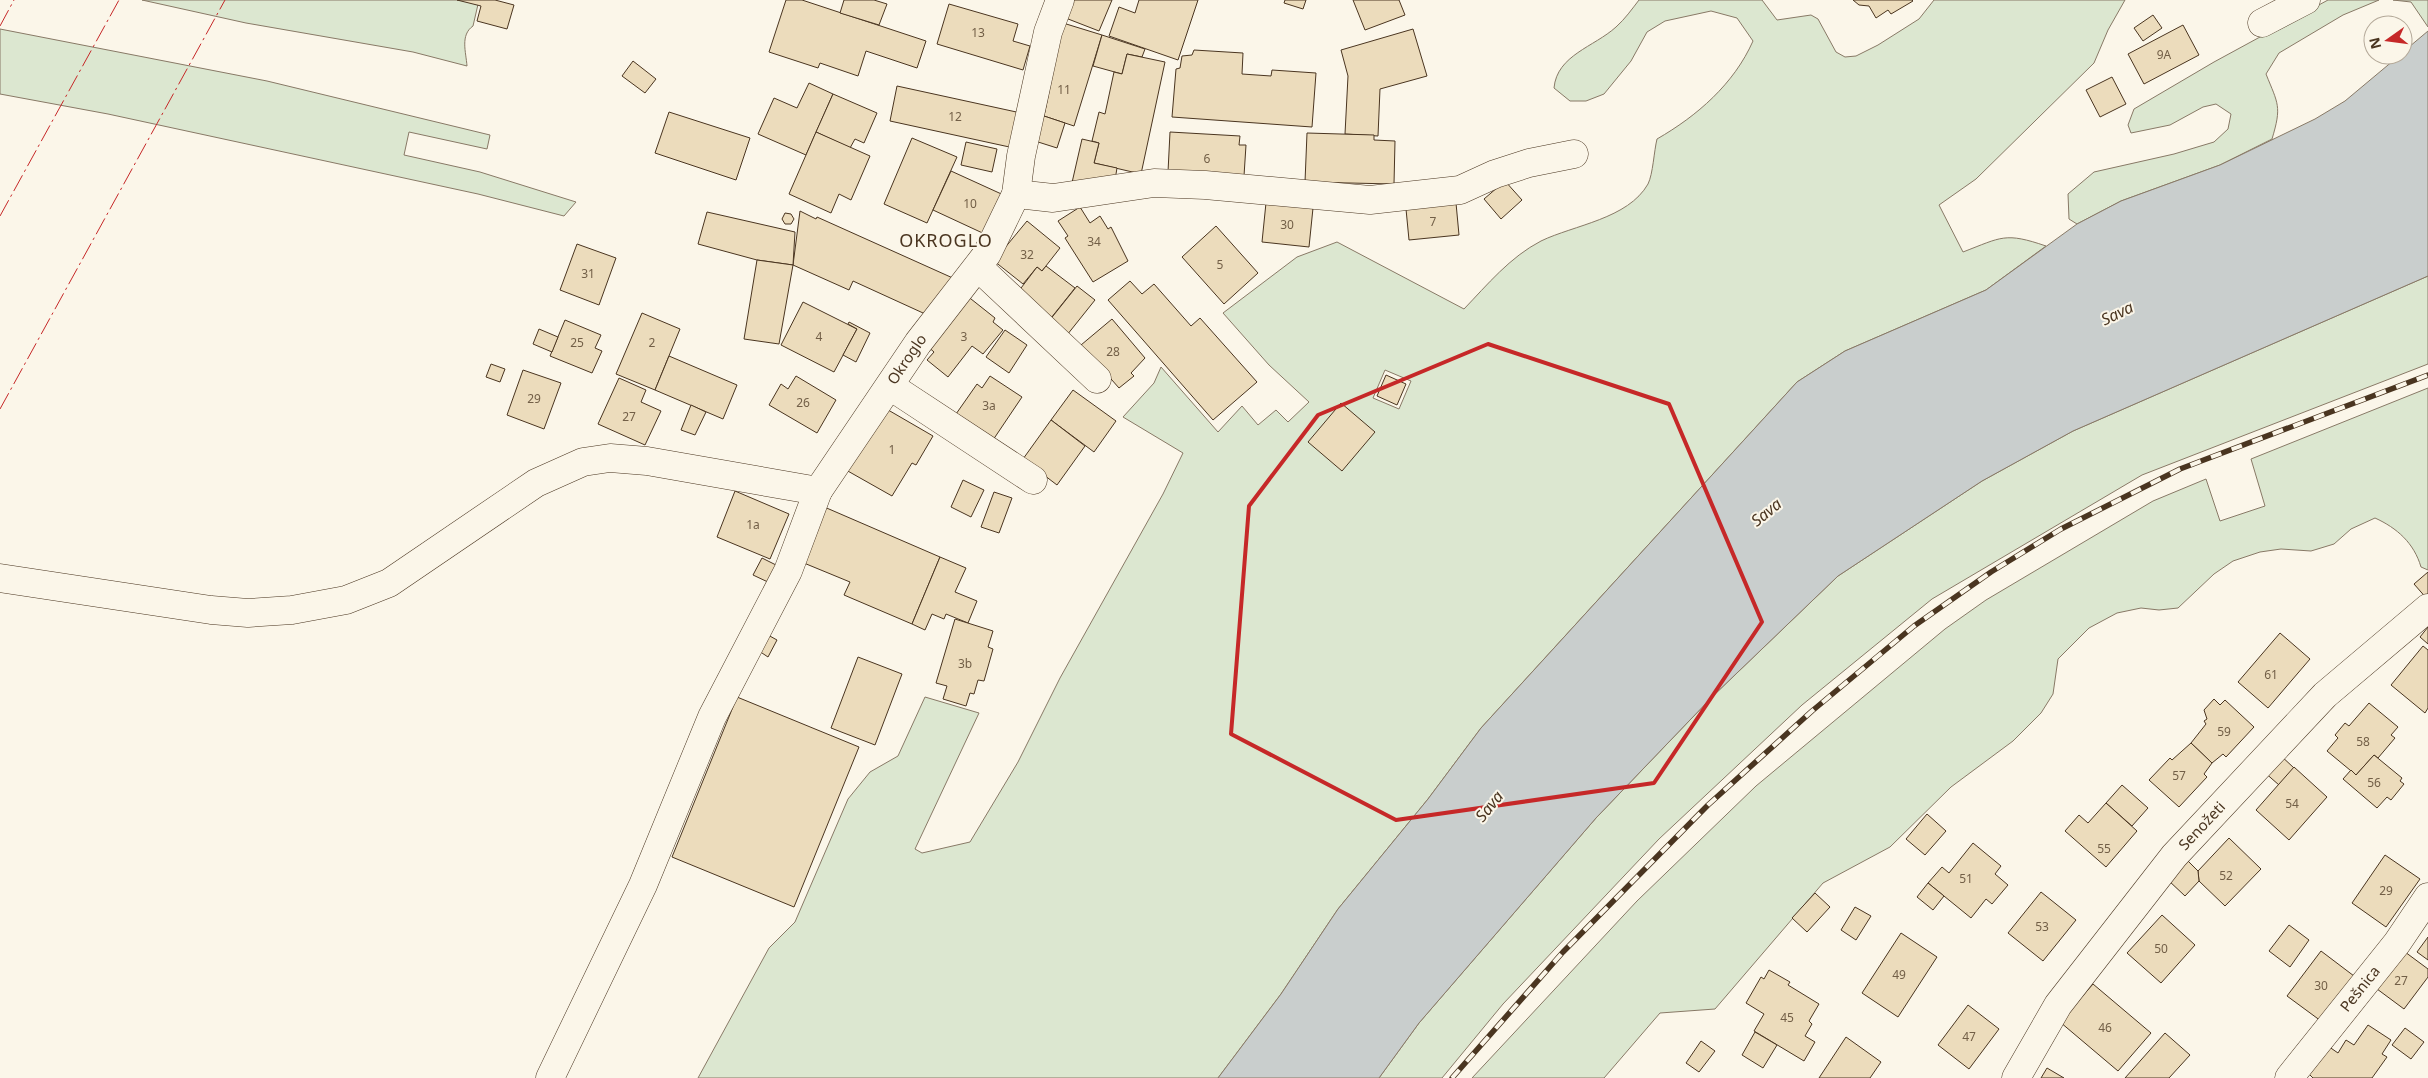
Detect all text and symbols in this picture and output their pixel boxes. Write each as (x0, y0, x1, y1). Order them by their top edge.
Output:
north arrow (2363, 15, 2413, 65)
house number: 13 (971, 24, 985, 41)
text: N (2364, 35, 2385, 51)
house number: 9A (2157, 46, 2172, 63)
house number: 11 (1057, 81, 1071, 98)
house number: 12 (948, 108, 962, 125)
house number: 6 (1204, 150, 1211, 167)
house number: 10 (963, 195, 977, 212)
house number: 7 (1430, 213, 1437, 230)
house number: 30 (1280, 216, 1294, 233)
district label: OKROGLO (899, 228, 993, 252)
house number: 34 (1087, 233, 1101, 250)
house number: 32 (1020, 246, 1034, 263)
house number: 5 (1217, 256, 1224, 273)
house number: 31 (581, 265, 595, 282)
water label: Sava (2097, 296, 2137, 330)
house number: 4 (816, 328, 823, 345)
house number: 3 (961, 328, 968, 345)
street label: Okroglo (882, 329, 930, 388)
house number: 25 (570, 334, 584, 351)
house number: 2 (649, 334, 656, 351)
house number: 28 (1106, 343, 1120, 360)
house number: 29 (527, 390, 541, 407)
house number: 26 (796, 394, 810, 411)
house number: 3a (982, 397, 996, 414)
house number: 27 (622, 408, 636, 425)
house number: 1 (889, 441, 895, 458)
water label: Sava (1746, 493, 1786, 531)
house number: 1a (746, 516, 760, 533)
house number: 3b (958, 655, 972, 672)
house number: 61 (2264, 666, 2278, 683)
house number: 59 (2217, 723, 2231, 740)
house number: 58 (2356, 733, 2370, 750)
house number: 57 (2172, 767, 2186, 784)
house number: 56 (2367, 774, 2381, 791)
water label: Sava (1470, 786, 1508, 826)
house number: 54 (2285, 795, 2299, 812)
street label: Senožeti (2174, 797, 2229, 854)
house number: 55 (2097, 840, 2111, 857)
house number: 52 (2219, 867, 2233, 884)
house number: 51 (1959, 870, 1973, 887)
house number: 29 (2379, 882, 2393, 899)
house number: 53 (2035, 918, 2049, 935)
house number: 50 (2154, 940, 2168, 957)
street label: Pešnica (2335, 961, 2384, 1015)
house number: 49 (1892, 966, 1906, 983)
house number: 27 (2394, 972, 2408, 989)
house number: 30 (2314, 977, 2328, 994)
house number: 45 (1780, 1009, 1794, 1026)
house number: 46 (2098, 1019, 2112, 1036)
house number: 47 (1962, 1028, 1976, 1045)

